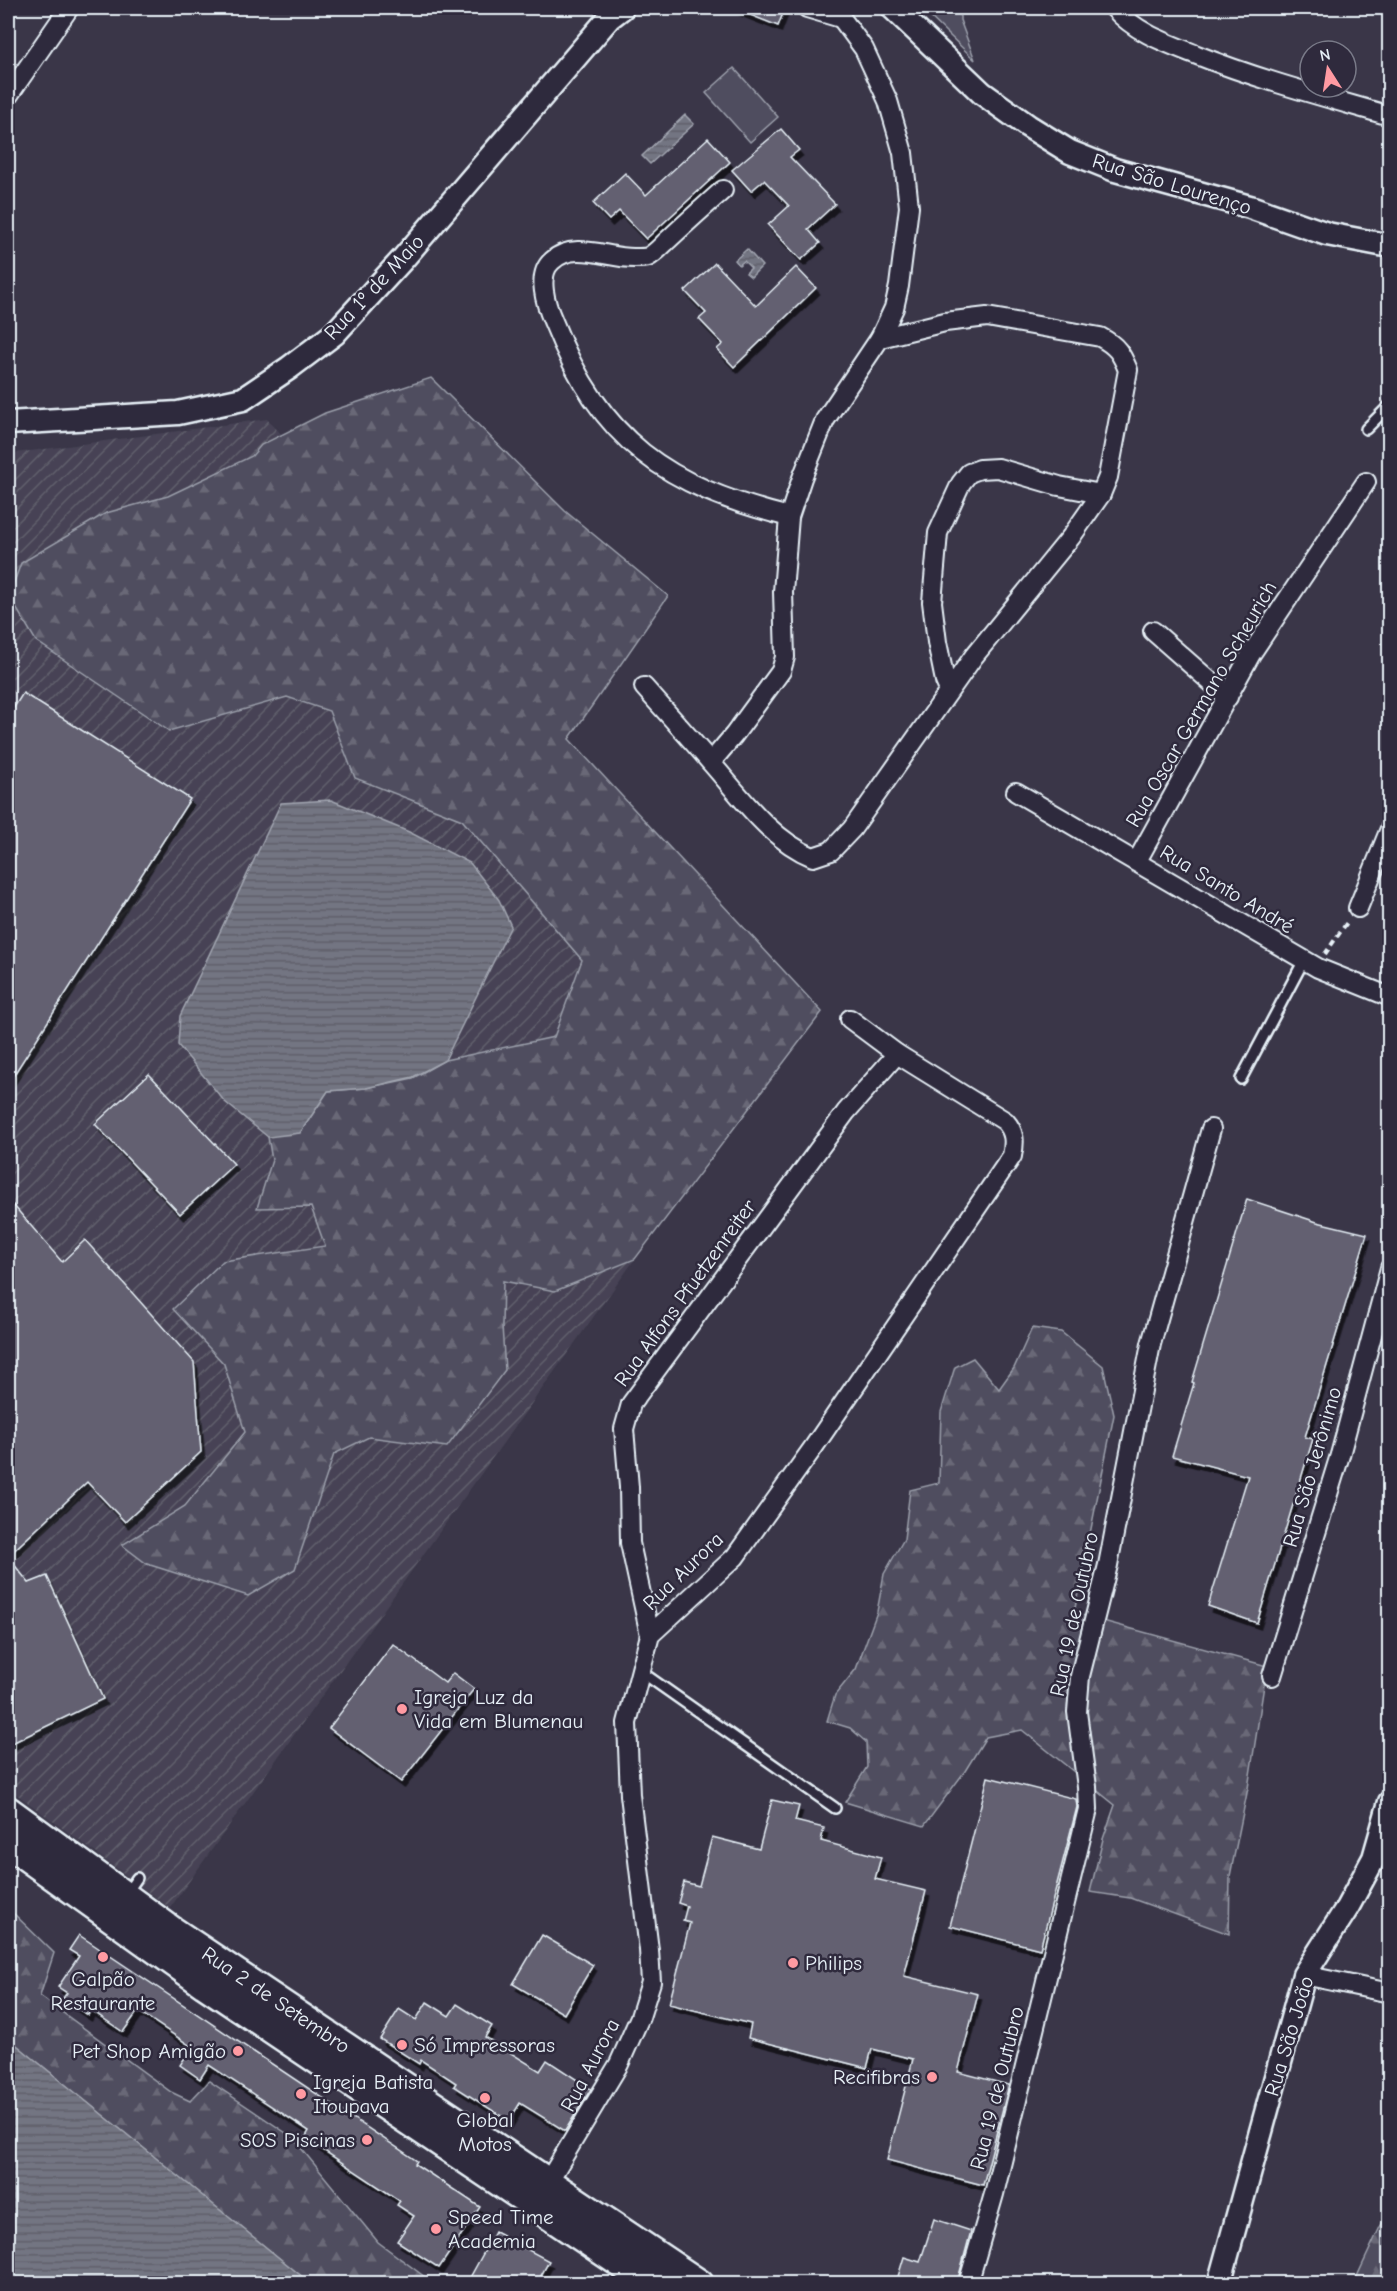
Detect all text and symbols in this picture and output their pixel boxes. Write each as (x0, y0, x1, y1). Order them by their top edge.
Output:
north arrow (1298, 39, 1358, 99)
text: N (1318, 45, 1332, 65)
street label: Rua São Lourenço (1090, 148, 1254, 220)
street label: Rua 1º de Maio (319, 229, 429, 345)
street label: Rua Oscar Germano Scheurich (1121, 577, 1281, 831)
street label: Rua Santo André (1156, 840, 1298, 938)
street label: Rua Alfons Pfuetzenreiter (609, 1194, 761, 1391)
street label: Rua São Jerônimo (1278, 1384, 1346, 1550)
street label: Rua Aurora (638, 1527, 728, 1615)
street label: Rua 19 de Outubro (1045, 1530, 1103, 1698)
place label: Igreja Luz da Vida em Blumenau (414, 1685, 583, 1733)
marker: Igreja Luz da Vida em Blumenau (395, 1702, 409, 1716)
street label: Rua 2 de Setembro (197, 1942, 355, 2058)
marker: Galpão Restaurante (96, 1950, 110, 1964)
place label: Philips (805, 1951, 862, 1975)
marker: Philips (786, 1956, 800, 1970)
place label: Galpão Restaurante (51, 1967, 155, 2015)
street label: Rua São João (1259, 1973, 1319, 2099)
street label: Rua 19 de Outubro (965, 2004, 1029, 2172)
street label: Rua Aurora (555, 2014, 625, 2116)
place label: Só Impressoras (414, 2033, 555, 2057)
marker: Só Impressoras (395, 2038, 409, 2052)
place label: Pet Shop Amigão (72, 2039, 226, 2063)
marker: Pet Shop Amigão (231, 2044, 245, 2058)
place label: Recifibras (833, 2065, 920, 2089)
place label: Igreja Batista Itoupava (313, 2070, 433, 2118)
marker: Recifibras (925, 2070, 939, 2084)
marker: Igreja Batista Itoupava (294, 2087, 308, 2101)
marker: Global Motos (478, 2091, 492, 2105)
place label: Global Motos (456, 2108, 514, 2156)
place label: SOS Piscinas (240, 2128, 355, 2152)
marker: SOS Piscinas (360, 2133, 374, 2147)
place label: Speed Time Academia (448, 2205, 554, 2253)
marker: Speed Time Academia (429, 2222, 443, 2236)

